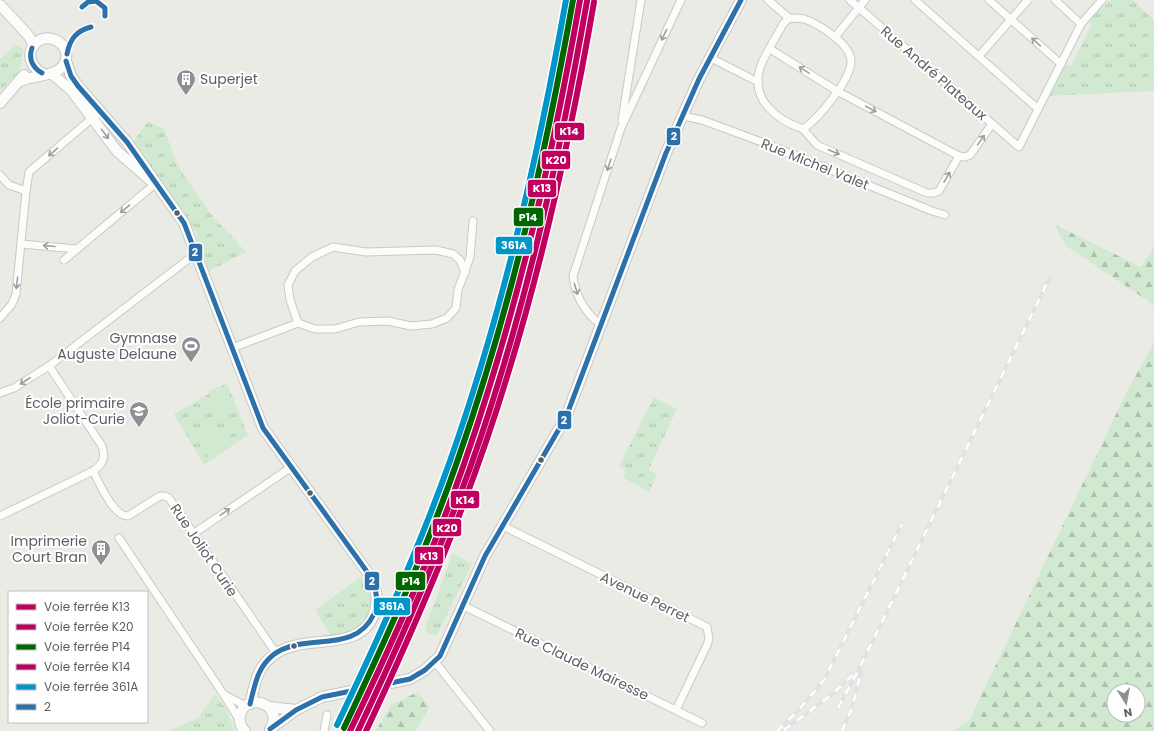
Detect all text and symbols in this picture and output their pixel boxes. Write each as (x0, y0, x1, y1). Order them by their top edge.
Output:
street label: Rue André Plateaux (876, 21, 992, 125)
one-way arrow (660, 29, 667, 41)
one-way arrow (1031, 38, 1041, 47)
one-way arrow (799, 66, 810, 74)
building icon: Superjet (175, 68, 197, 96)
place label: Superjet (200, 69, 258, 89)
one-way arrow (865, 106, 877, 114)
line badge: K14 (554, 122, 585, 141)
text: K14 (559, 123, 579, 139)
line badge: 2 (666, 127, 681, 146)
one-way arrow (101, 128, 109, 139)
text: 2 (671, 128, 677, 144)
street label: Rue Michel Valet (758, 133, 872, 195)
one-way arrow (977, 134, 985, 145)
one-way arrow (47, 147, 58, 156)
one-way arrow (827, 149, 839, 156)
line badge: K20 (541, 150, 571, 170)
text: K20 (545, 152, 567, 168)
one-way arrow (605, 159, 612, 172)
one-way arrow (943, 171, 951, 183)
line badge: K13 (527, 179, 557, 198)
text: K13 (533, 180, 552, 196)
one-way arrow (119, 204, 130, 213)
line badge: P14 (513, 207, 544, 227)
unlabelled marker (172, 208, 182, 218)
text: P14 (519, 209, 538, 225)
line badge: 361A (495, 236, 533, 255)
text: 361A (501, 237, 527, 253)
one-way arrow (43, 243, 56, 250)
line badge: 2 (188, 243, 203, 262)
text: 2 (192, 244, 198, 260)
one-way arrow (14, 276, 21, 289)
one-way arrow (573, 283, 580, 296)
place label: Gymnase Auguste Delaune (57, 328, 177, 364)
sports icon: Gymnase Auguste Delaune (180, 335, 202, 363)
one-way arrow (19, 378, 31, 386)
place label: École primaire Joliot-Curie (25, 393, 125, 429)
school or university icon: École primaire Joliot-Curie (128, 400, 150, 428)
line badge: 2 (557, 410, 572, 430)
text: 2 (561, 412, 567, 428)
unlabelled marker (536, 455, 546, 465)
unlabelled marker (305, 488, 315, 498)
line badge: K14 (450, 490, 480, 509)
text: K14 (455, 492, 475, 508)
street label: Rue Joliot Curie (165, 500, 243, 601)
one-way arrow (219, 508, 230, 516)
line badge: K20 (432, 518, 462, 537)
text: K20 (436, 520, 458, 536)
place label: Imprimerie Court Bran (11, 531, 87, 567)
building icon: Imprimerie Court Bran (90, 538, 112, 566)
line badge: K13 (414, 546, 444, 565)
text: K13 (420, 548, 439, 564)
street label: Avenue Perret (597, 567, 693, 627)
line badge: 2 (364, 571, 380, 591)
line badge: P14 (395, 571, 426, 591)
text: 2 (369, 573, 375, 589)
text: P14 (402, 573, 421, 589)
legend (8, 591, 148, 723)
line badge: 361A (373, 597, 411, 616)
text: Voie ferrée K13 (44, 598, 130, 615)
text: 361A (379, 598, 405, 614)
text: Voie ferrée K20 (44, 618, 133, 635)
street label: Rue Claude Mairesse (512, 623, 653, 705)
text: Voie ferrée P14 (44, 638, 131, 655)
unlabelled marker (289, 641, 299, 651)
text: Voie ferrée K14 (44, 658, 131, 675)
text: Voie ferrée 361A (44, 678, 138, 695)
north arrow (1106, 683, 1146, 723)
text: 2 (44, 698, 51, 715)
text: N (1122, 704, 1133, 721)

